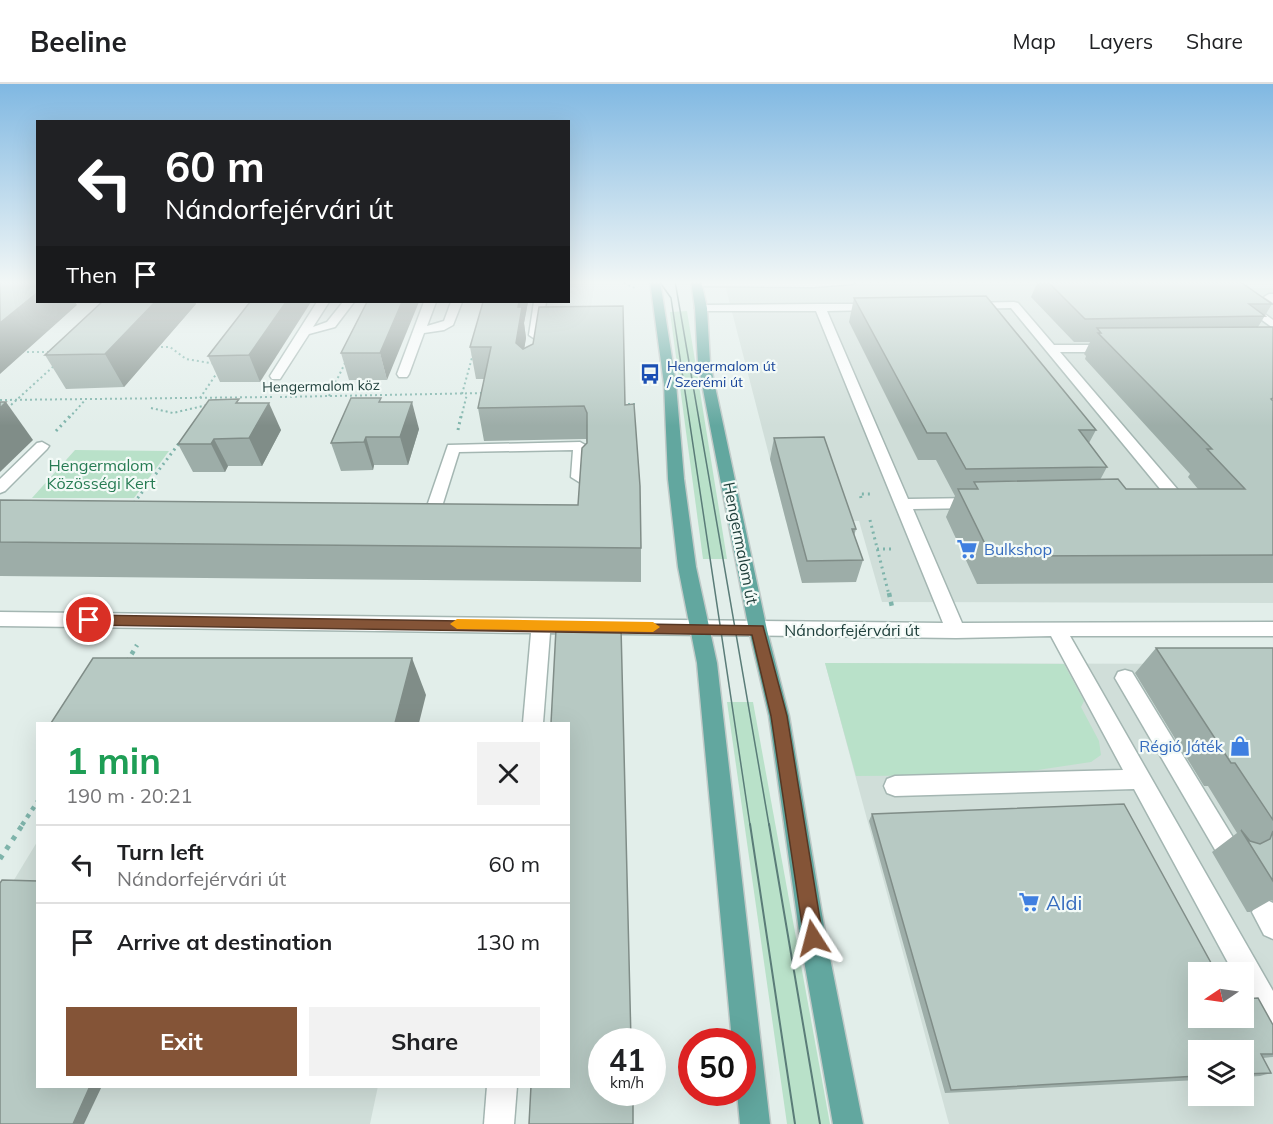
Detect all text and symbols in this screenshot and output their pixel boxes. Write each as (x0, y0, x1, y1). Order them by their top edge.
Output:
text: Beeline (30, 24, 127, 59)
text: Map (1013, 28, 1056, 54)
text: Layers (1089, 28, 1153, 54)
text: Share (1186, 28, 1243, 54)
text: 60 m (165, 140, 265, 193)
icon: left (66, 144, 144, 222)
text: Nándorfejérvári út (165, 192, 393, 226)
icon: arrive (129, 258, 162, 291)
text: Then (66, 261, 117, 289)
place label: Hengermalom út / Szerémi út (666, 357, 776, 391)
bus stop icon: Hengermalom út / Szerémi út (638, 362, 662, 386)
street label: Hengermalom köz (262, 376, 380, 396)
park label: Hengermalom Közösségi Kert (47, 455, 156, 493)
street label: Hengermalom út (719, 480, 763, 606)
supermarket icon: Bulkshop (955, 537, 979, 561)
place label: Bulkshop (984, 539, 1052, 559)
pin (63, 594, 114, 645)
icon: arrive (72, 603, 105, 636)
street label: Nándorfejérvári út (784, 620, 920, 640)
shop icon: Régió Játék (1228, 734, 1252, 758)
place label: Régió Játék (1139, 736, 1224, 756)
text: 1 min (66, 738, 161, 783)
button: close (477, 742, 540, 805)
text: 190 m · 20:21 (66, 783, 192, 808)
text: Turn left (117, 838, 204, 866)
icon: left (66, 848, 99, 881)
text: 60 m (489, 850, 540, 878)
text: Nándorfejérvári út (117, 866, 286, 891)
supermarket icon: Aldi (1017, 890, 1041, 914)
place label: Aldi (1046, 890, 1082, 915)
position arrow (781, 906, 845, 970)
icon: arrive (66, 926, 99, 959)
text: Arrive at destination (117, 928, 332, 956)
text: 130 m (475, 928, 540, 956)
north arrow (1188, 962, 1254, 1028)
map controls (1188, 962, 1254, 1106)
button: Exit (66, 1007, 297, 1076)
button: Share (309, 1007, 540, 1076)
speed limit sign: 50 (678, 1028, 756, 1106)
button: layers (1188, 1040, 1254, 1106)
text: 41 (609, 1041, 645, 1079)
text: km/h (610, 1073, 644, 1092)

